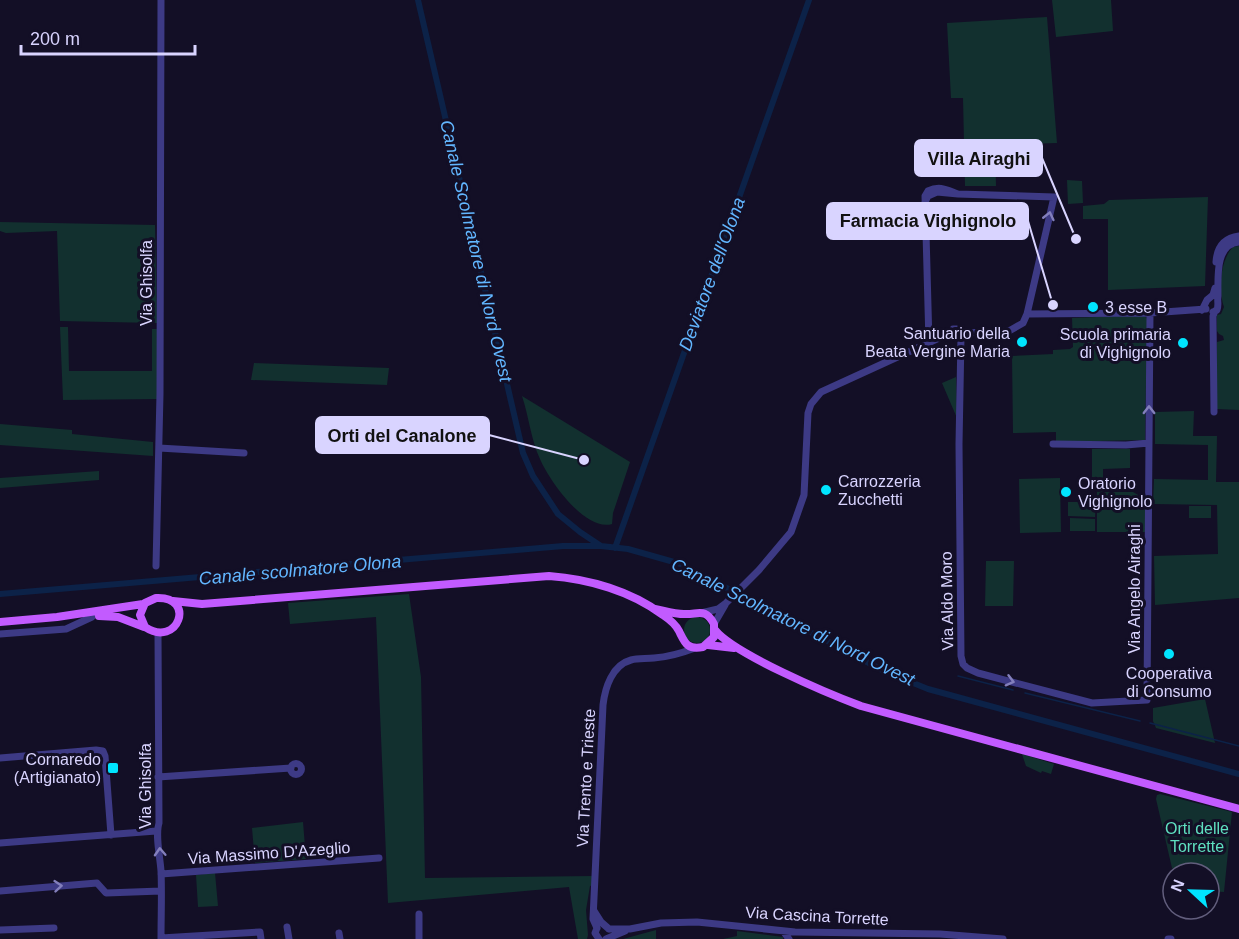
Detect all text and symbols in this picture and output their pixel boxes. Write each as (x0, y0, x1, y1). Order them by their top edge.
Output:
scale bar (21, 18, 195, 56)
text: 200 m (30, 29, 80, 49)
water label: Canale Scolmatore di Nord Ovest (436, 118, 516, 385)
callout: Villa Airaghi (915, 140, 1042, 176)
text: Villa Airaghi (927, 149, 1031, 169)
water label: Deviatore dell'Olona (675, 195, 749, 353)
callout: Farmacia Vighignolo (827, 203, 1028, 239)
text: Farmacia Vighignolo (840, 211, 1016, 231)
one-way arrow (1042, 212, 1055, 222)
street label: Via Ghisolfa (138, 240, 155, 326)
place label: 3 esse B (1105, 299, 1167, 316)
marker: 3 esse B (1086, 300, 1100, 314)
place label: Santuario della Beata Vergine Maria (865, 325, 1010, 360)
place label: Scuola primaria di Vighignolo (1060, 326, 1171, 361)
marker: Santuario della Beata Vergine Maria (1015, 335, 1029, 349)
marker: Scuola primaria di Vighignolo (1176, 336, 1190, 350)
one-way arrow (1143, 406, 1155, 415)
callout: Orti del Canalone (316, 417, 489, 453)
text: Orti del Canalone (327, 426, 477, 446)
place label: Carrozzeria Zucchetti (838, 473, 921, 508)
place label: Oratorio Vighignolo (1078, 475, 1153, 510)
marker: Carrozzeria Zucchetti (819, 483, 833, 497)
marker: Oratorio Vighignolo (1059, 485, 1073, 499)
street label: Via Angelo Airaghi (1126, 524, 1143, 654)
water label: Canale scolmatore Olona (198, 551, 402, 589)
street label: Via Aldo Moro (938, 551, 956, 651)
water label: Canale Scolmatore di Nord Ovest (668, 554, 919, 690)
marker: Cooperativa di Consumo (1162, 647, 1176, 661)
place label: Cooperativa di Consumo (1126, 665, 1212, 700)
one-way arrow (1005, 674, 1015, 687)
street label: Via Trento e Trieste (574, 708, 598, 848)
street label: Via Ghisolfa (137, 743, 154, 829)
place label: Cornaredo (Artigianato) (14, 751, 101, 786)
marker: Cornaredo (Artigianato) (106, 761, 120, 775)
park label: Orti delle Torrette (1165, 820, 1229, 855)
street label: Via Massimo D'Azeglio (187, 839, 351, 867)
one-way arrow (154, 848, 167, 857)
north arrow (1161, 861, 1221, 921)
text: N (1168, 877, 1188, 894)
one-way arrow (54, 879, 63, 892)
street label: Via Cascina Torrette (745, 904, 889, 928)

